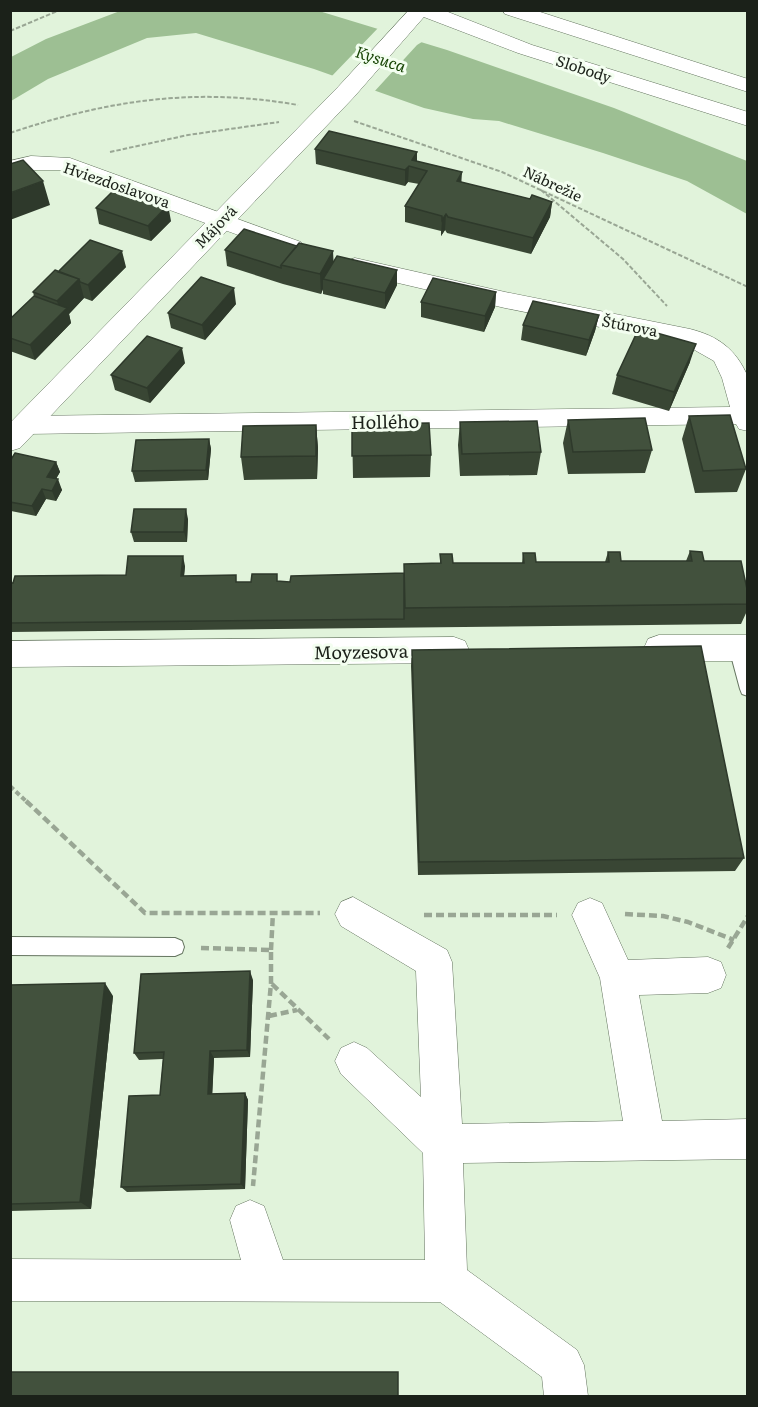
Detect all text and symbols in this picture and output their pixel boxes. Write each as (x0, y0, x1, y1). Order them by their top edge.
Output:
water label: Kysuca (353, 39, 410, 78)
street label: Slobody (553, 48, 615, 88)
street label: Hviezdoslavova (61, 155, 174, 213)
street label: Nábrežie (520, 159, 587, 207)
street label: Májová (188, 198, 242, 253)
street label: Štúrova (600, 308, 661, 342)
street label: Hollého (351, 407, 419, 435)
street label: Moyzesova (313, 637, 409, 665)

